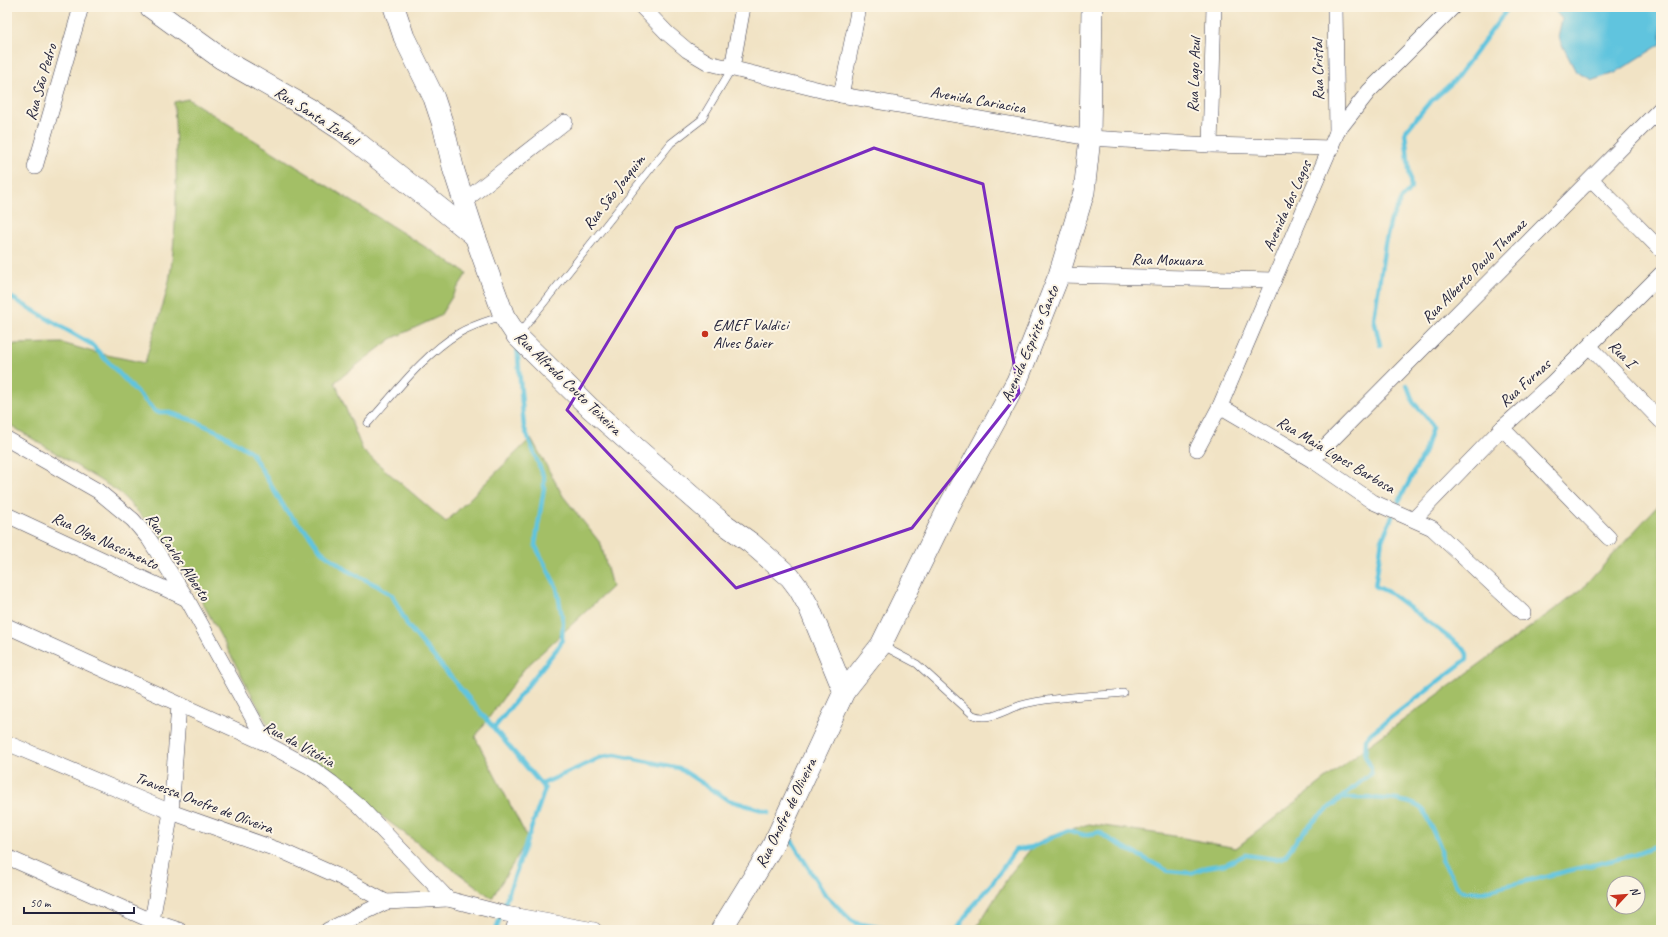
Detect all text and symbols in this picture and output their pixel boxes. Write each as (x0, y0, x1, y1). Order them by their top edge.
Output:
street label: Rua Lago Azul (1183, 34, 1205, 113)
street label: Rua Cristal (1307, 36, 1329, 101)
street label: Rua São Pedro (21, 40, 62, 123)
street label: Rua Santa Izabel (271, 82, 364, 152)
street label: Avenida Cariacica (929, 82, 1029, 118)
street label: Rua São Joaquim (578, 149, 650, 234)
street label: Avenida dos Lagos (1258, 156, 1316, 254)
street label: Rua Alberto Paulo Thomaz (1418, 213, 1532, 327)
street label: Rua Moxuara (1131, 249, 1204, 271)
street label: Avenida Espírito Santo (996, 282, 1064, 405)
place label: EMEF Valdici Alves Baier (713, 315, 790, 353)
street label: Rua Alfredo Couto Teixeira (510, 327, 627, 440)
marker: EMEF Valdici Alves Baier (700, 329, 710, 339)
street label: Rua I (1604, 336, 1642, 375)
street label: Rua Furnas (1495, 354, 1556, 411)
street label: Rua Maia Lopes Barbosa (1273, 412, 1400, 499)
street label: Rua Olga Nascimento (49, 508, 163, 575)
street label: Rua Carlos Alberto (141, 509, 215, 606)
street label: Rua da Vitória (260, 716, 339, 772)
street label: Rua Onofre de Oliveira (751, 754, 822, 871)
street label: Travessa Onofre de Oliveira (132, 767, 277, 839)
north arrow (1606, 875, 1646, 915)
text: N (1627, 884, 1644, 899)
scale bar (24, 889, 134, 915)
text: 50 m (30, 895, 52, 911)

